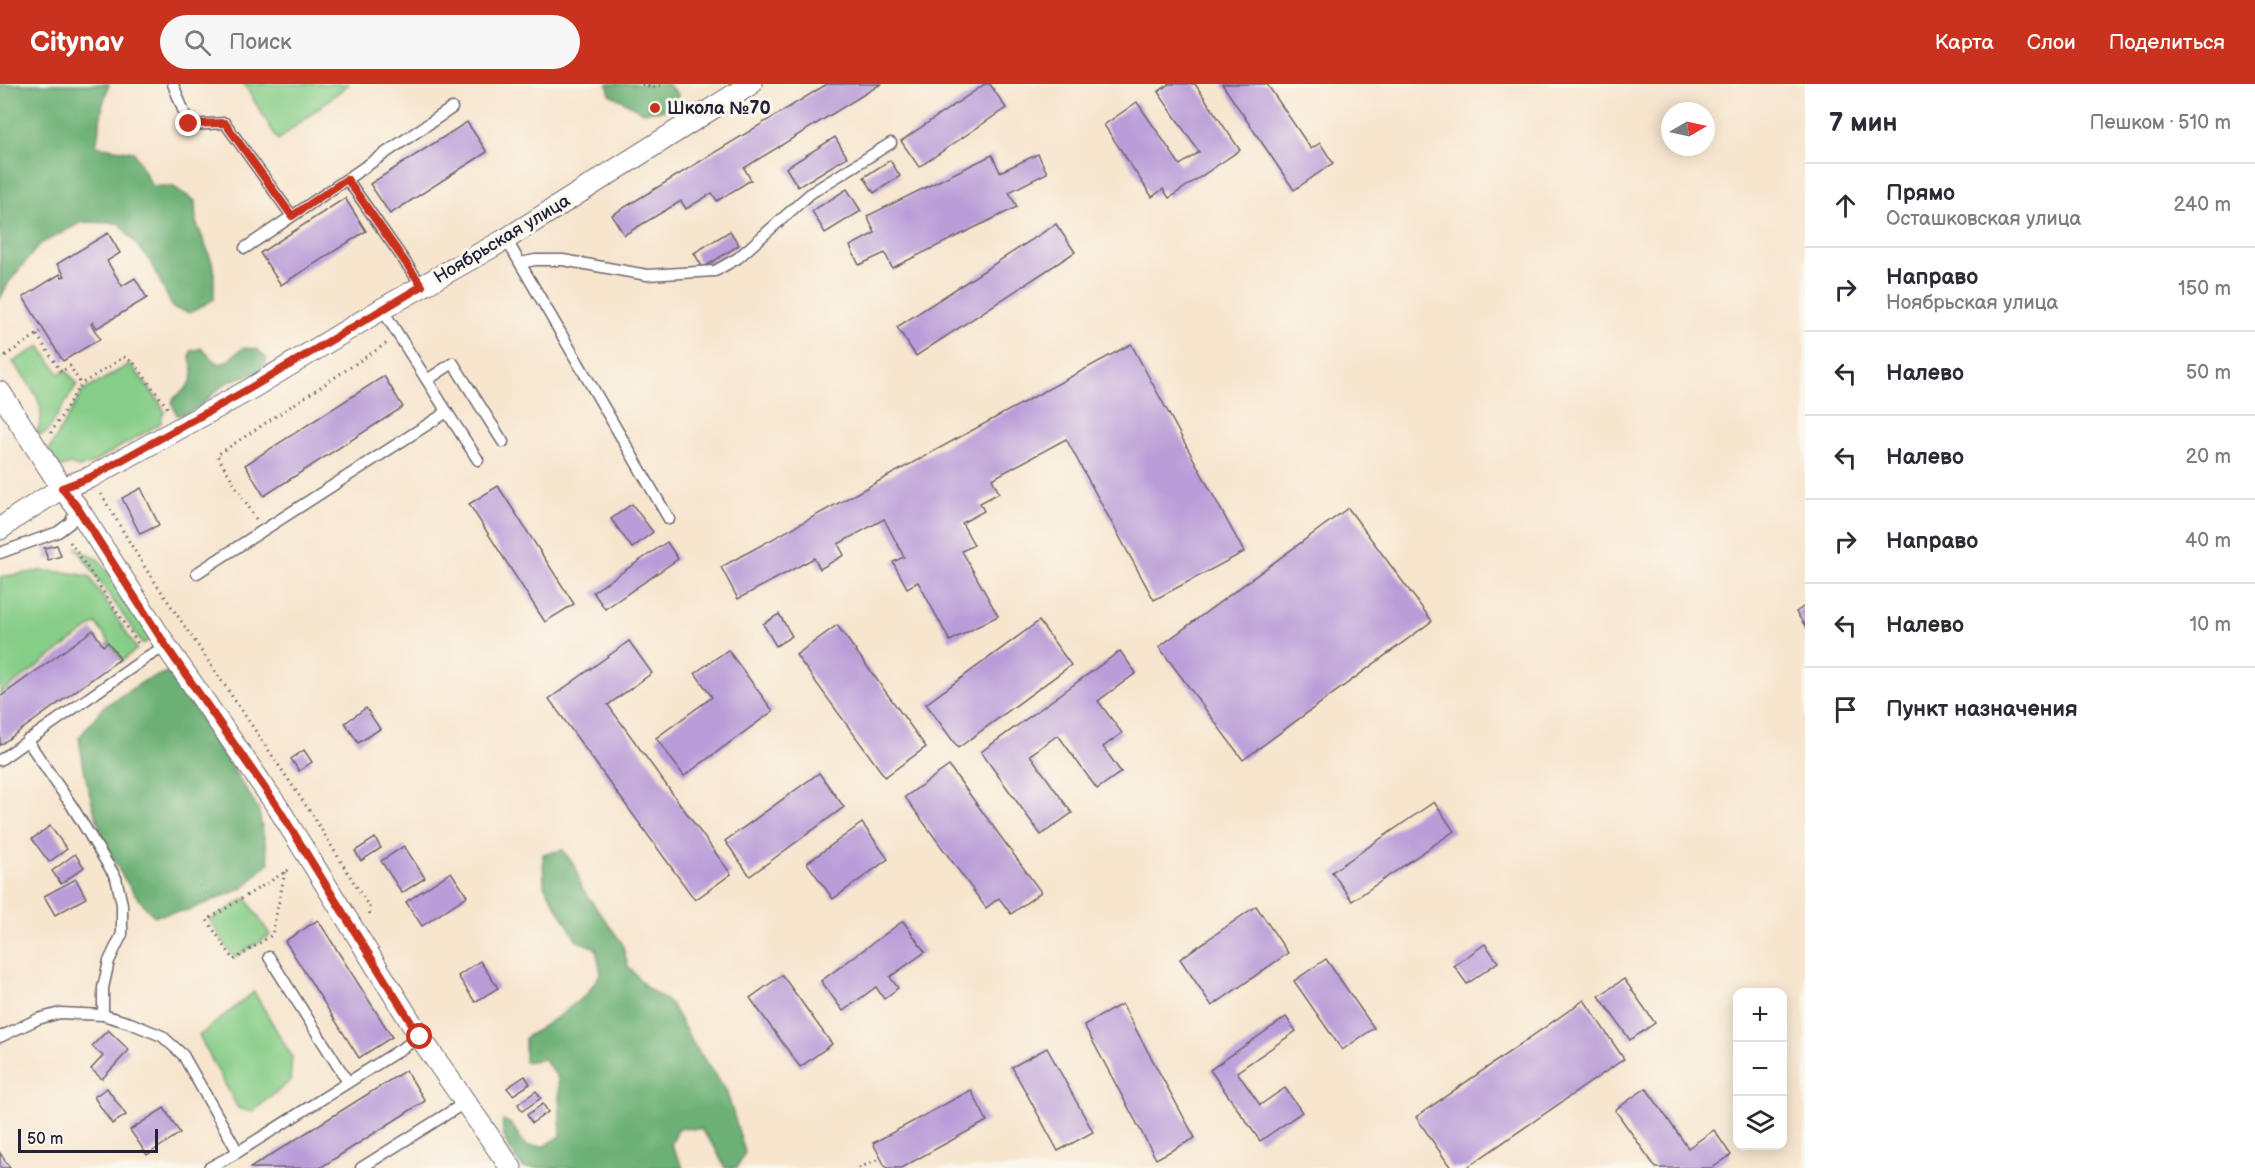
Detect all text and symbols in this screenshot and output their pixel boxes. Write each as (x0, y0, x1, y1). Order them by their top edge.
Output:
search box (160, 15, 580, 69)
text: Citynav (30, 26, 124, 59)
icon: search (181, 26, 214, 59)
text: Поиск (229, 29, 292, 56)
text: Карта (1935, 30, 1994, 55)
text: Слои (2027, 30, 2076, 55)
text: Поделиться (2109, 30, 2225, 55)
place label: Школа №70 (667, 98, 771, 119)
marker: Школа №70 (648, 101, 662, 115)
north arrow (1661, 102, 1715, 156)
text: 7 мин (1829, 108, 1897, 139)
route end (175, 110, 201, 136)
text: Пешком · 510 m (2090, 111, 2231, 135)
text: Прямо (1886, 180, 1955, 207)
icon: ahead (1829, 189, 1862, 222)
street label: Ноябрьская улица (430, 190, 574, 288)
text: 240 m (2174, 193, 2231, 217)
text: Осташковская улица (1886, 207, 2081, 231)
text: Направо (1886, 264, 1978, 291)
icon: right (1829, 273, 1862, 306)
text: 150 m (2178, 277, 2231, 301)
text: Ноябрьская улица (1886, 291, 2058, 315)
icon: left (1829, 357, 1862, 390)
text: Налево (1886, 360, 1964, 387)
text: 50 m (2186, 361, 2231, 385)
icon: left (1829, 441, 1862, 474)
text: Налево (1886, 444, 1964, 471)
text: 20 m (2186, 445, 2231, 469)
icon: right (1829, 525, 1862, 558)
text: Направо (1886, 528, 1978, 555)
text: 40 m (2185, 529, 2231, 553)
icon: left (1829, 609, 1862, 642)
text: Налево (1886, 612, 1964, 639)
text: 10 m (2190, 613, 2231, 637)
icon: arrive (1829, 693, 1862, 726)
text: Пункт назначения (1886, 696, 2078, 723)
map controls (1733, 988, 1787, 1150)
button: + (1733, 988, 1787, 1042)
route start (406, 1023, 432, 1049)
button: − (1733, 1042, 1787, 1096)
button: layers (1733, 1096, 1787, 1150)
scale bar (18, 1126, 158, 1154)
text: 50 m (27, 1130, 63, 1149)

